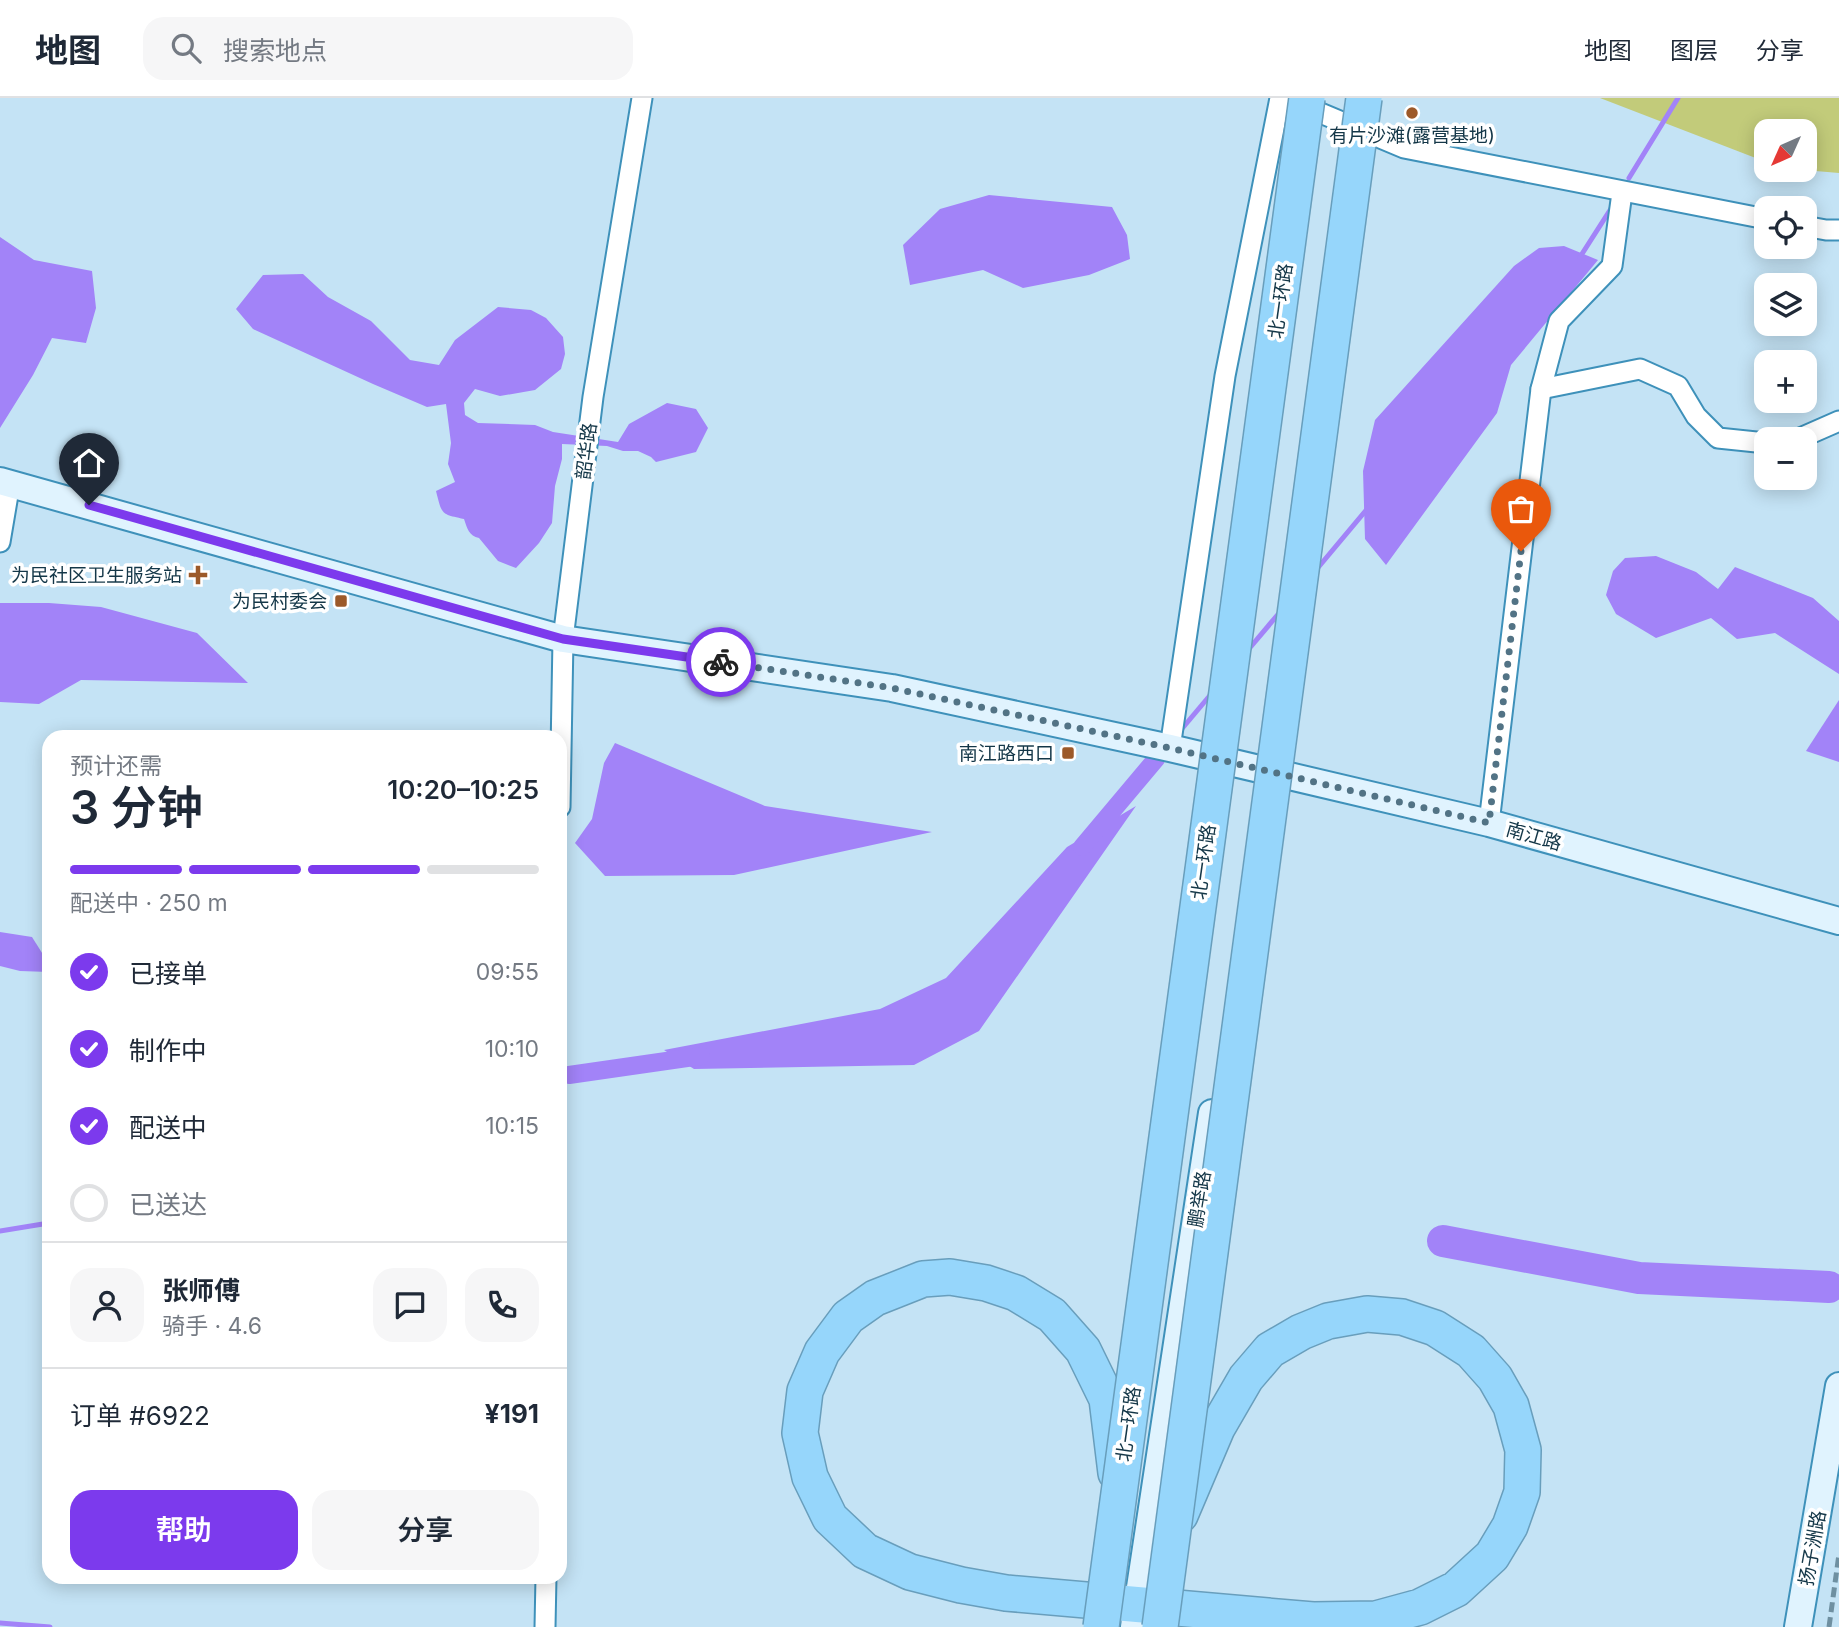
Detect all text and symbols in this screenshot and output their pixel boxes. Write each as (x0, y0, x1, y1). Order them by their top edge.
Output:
search box (143, 17, 633, 80)
icon: search (167, 29, 205, 67)
text: 地图 (35, 30, 101, 70)
text: 搜索地点 (223, 35, 327, 66)
text: 地图 (1584, 36, 1632, 65)
text: 图层 (1670, 36, 1718, 65)
text: 分享 (1756, 36, 1804, 65)
marker: 有片沙滩(露营基地) (1404, 105, 1420, 121)
north arrow (1754, 119, 1816, 182)
map controls (1754, 119, 1817, 490)
place label: 有片沙滩(露营基地) (1329, 124, 1495, 147)
button: locate (1754, 196, 1817, 259)
street label: 北一环路 (1264, 262, 1297, 340)
button: layers (1754, 273, 1817, 336)
button: + (1754, 350, 1817, 413)
street label: 韶华路 (572, 421, 601, 481)
button: − (1754, 427, 1817, 490)
pin (59, 433, 119, 505)
icon: home (70, 444, 108, 482)
pin (1491, 479, 1551, 551)
icon: bag (1502, 490, 1540, 528)
place label: 为民社区卫生服务站 (11, 564, 182, 587)
marker: 为民社区卫生服务站 (188, 565, 208, 585)
place label: 为民村委会 (232, 590, 327, 613)
marker: 为民村委会 (333, 593, 349, 609)
courier (686, 627, 756, 697)
icon: bike (702, 643, 740, 681)
place label: 南江路西口 (959, 742, 1054, 765)
marker: 南江路西口 (1060, 745, 1076, 761)
text: 预计还需 (70, 752, 162, 780)
text: 10:20–10:25 (387, 774, 539, 805)
text: 3 分钟 (70, 779, 203, 835)
street label: 南江路 (1503, 818, 1564, 855)
street label: 北一环路 (1187, 823, 1220, 901)
text: 配送中 · 250 m (70, 889, 228, 917)
icon: check (70, 953, 108, 991)
text: 已接单 (129, 958, 207, 989)
text: 09:55 (476, 958, 539, 986)
icon: check (70, 1030, 108, 1068)
text: 制作中 (129, 1035, 207, 1066)
text: 10:10 (485, 1035, 539, 1063)
icon: check (70, 1107, 108, 1145)
text: 配送中 (129, 1112, 207, 1143)
text: 10:15 (485, 1112, 539, 1140)
street label: 鹏举路 (1184, 1169, 1215, 1229)
text: 已送达 (129, 1189, 207, 1220)
button: person (70, 1268, 144, 1342)
button: chat (373, 1268, 447, 1342)
button: phone (465, 1268, 539, 1342)
text: 张师傅 (162, 1275, 240, 1306)
text: 骑手 · 4.6 (162, 1312, 262, 1340)
street label: 北一环路 (1112, 1385, 1145, 1463)
text: ¥191 (485, 1398, 539, 1429)
text: 订单 #6922 (70, 1400, 210, 1431)
button: 帮助 (70, 1490, 298, 1570)
button: 分享 (312, 1490, 539, 1570)
street label: 扬子洲路 (1795, 1509, 1830, 1588)

